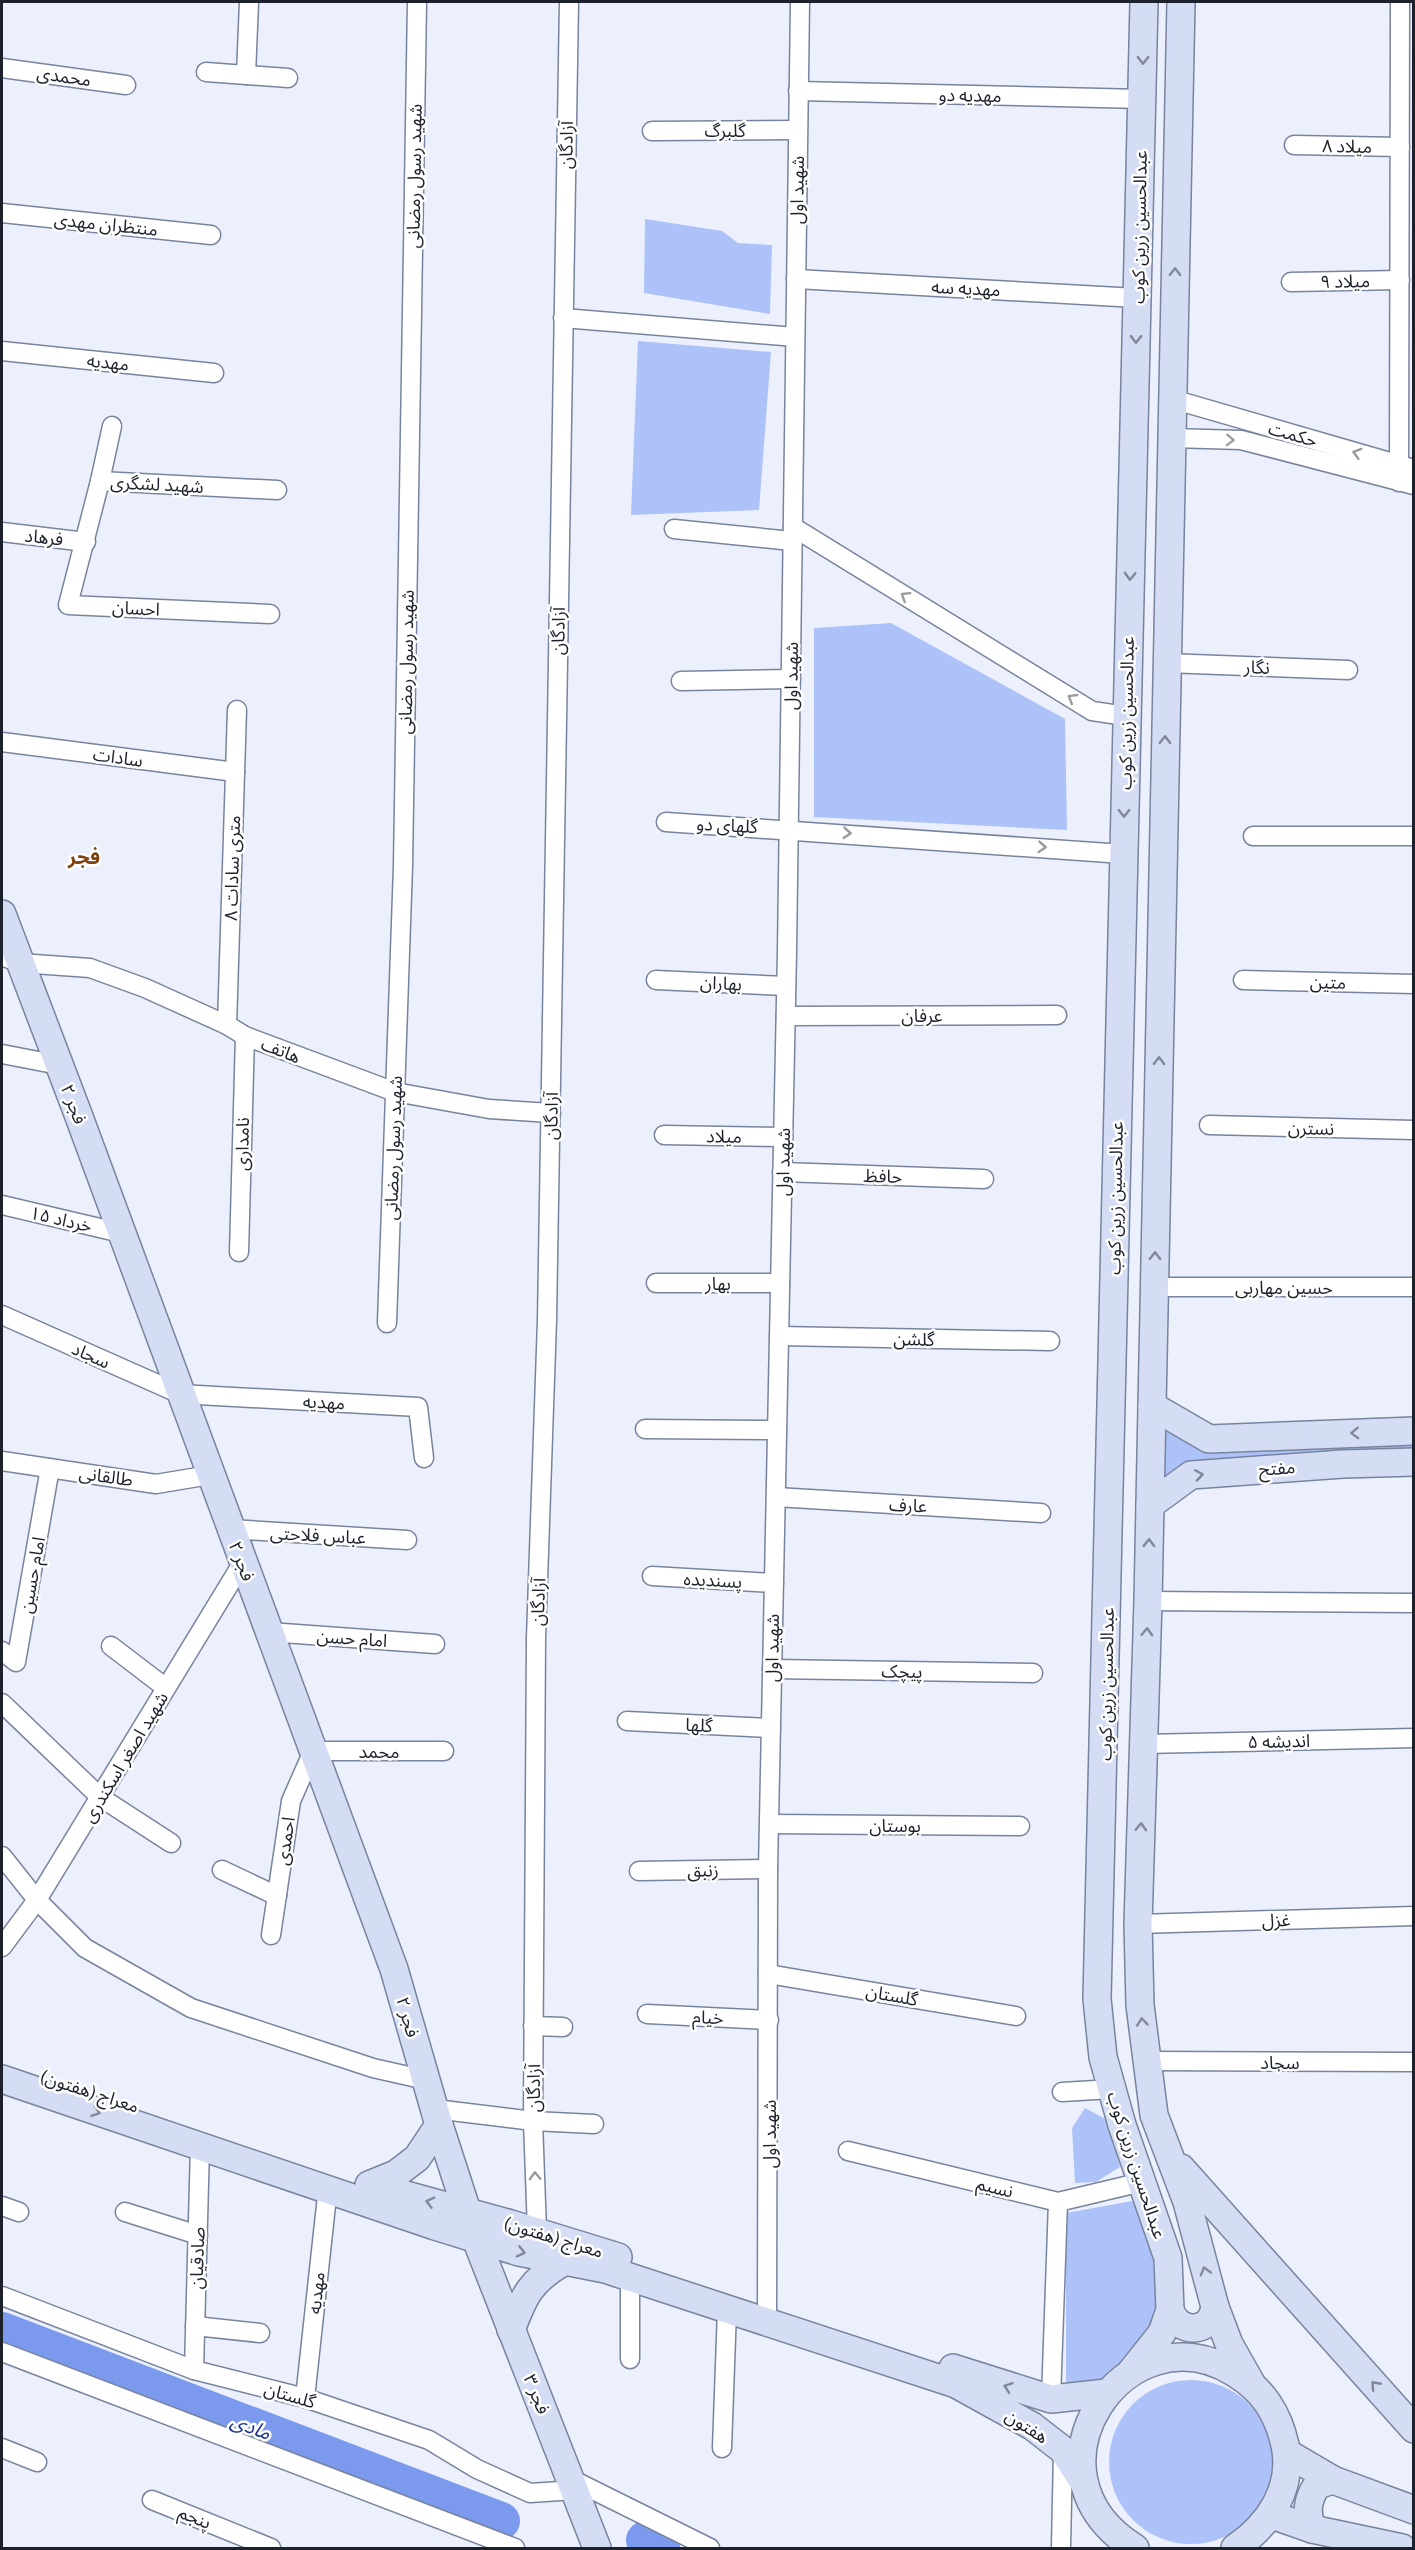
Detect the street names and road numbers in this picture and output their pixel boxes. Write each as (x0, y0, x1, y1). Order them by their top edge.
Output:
street label: محمدی (35, 60, 93, 92)
street label: مهدیه دو (938, 82, 1002, 108)
street label: شهید رسول رمضانی (400, 103, 428, 249)
street label: گلبرگ (704, 118, 746, 143)
street label: آزادگان (553, 120, 579, 169)
street label: میلاد ۸ (1322, 133, 1372, 159)
street label: عبدالحسین زرین کوب (1125, 150, 1153, 304)
street label: شهید اول (784, 156, 810, 224)
street label: منتظران مهدی (53, 206, 159, 242)
street label: میلاد ۹ (1320, 268, 1370, 294)
street label: مهدیه سه (931, 274, 1001, 302)
street label: مهدیه (86, 347, 130, 377)
street label: حکمت (1266, 415, 1320, 453)
street label: شهید لشگری (110, 469, 204, 499)
street label: فرهاد (23, 523, 65, 551)
street label: شهید رسول رمضانی (392, 589, 420, 735)
street label: احسان (111, 594, 161, 622)
street label: آزادگان (545, 606, 571, 655)
street label: عبدالحسین زرین کوب (1112, 636, 1140, 790)
street label: شهید اول (778, 642, 804, 710)
street label: نگار (1243, 654, 1270, 680)
street label: سادات (91, 741, 145, 773)
street label: گلهای دو (696, 811, 759, 839)
street label: ۸ متری سادات (218, 815, 246, 921)
street label: بهاران (699, 969, 743, 997)
street label: متین (1310, 969, 1346, 995)
street label: عرفان (901, 1003, 943, 1028)
street label: هاتف (257, 1031, 305, 1069)
street label: شهید رسول رمضانی (378, 1075, 408, 1221)
street label: فجر ۲ (55, 1080, 93, 1128)
street label: آزادگان (538, 1091, 564, 1140)
street label: نسترن (1288, 1115, 1334, 1141)
street label: نامداری (229, 1117, 255, 1171)
street label: عبدالحسین زرین کوب (1101, 1121, 1129, 1275)
street label: میلاد (706, 1123, 742, 1149)
street label: شهید اول (770, 1128, 796, 1196)
street label: حافظ (863, 1163, 903, 1189)
street label: ۱۵ خرداد (27, 1200, 95, 1238)
street label: بهار (704, 1271, 731, 1296)
street label: حسین مهاربی (1235, 1275, 1333, 1300)
street label: گلشن (893, 1326, 935, 1352)
street label: سجاد (68, 1336, 114, 1374)
street label: مهدیه (302, 1388, 346, 1416)
street label: مفتح (1258, 1454, 1296, 1483)
street label: طالقانی (77, 1460, 135, 1492)
street label: عارف (888, 1492, 928, 1518)
street label: عباس فلاحتی (270, 1520, 366, 1550)
street label: امام حسین (13, 1535, 53, 1616)
street label: فجر ۲ (223, 1537, 261, 1585)
street label: پسندیده (683, 1566, 743, 1594)
street label: آزادگان (525, 1577, 551, 1627)
street label: عبدالحسین زرین کوب (1092, 1607, 1120, 1761)
street label: شهید اول (759, 1614, 785, 1682)
street label: امام حسن (316, 1623, 388, 1655)
street label: پیچک (881, 1658, 923, 1684)
street label: شهید اصغر اسکندری (76, 1687, 174, 1827)
street label: گلها (685, 1712, 714, 1738)
street label: اندیشه ۵ (1248, 1728, 1310, 1754)
street label: محمد (359, 1739, 399, 1764)
street label: بوستان (869, 1813, 921, 1838)
street label: احمدی (269, 1815, 301, 1867)
street label: زنبق (687, 1857, 719, 1883)
street label: غزل (1261, 1907, 1291, 1933)
street label: گلستان (864, 1978, 921, 2012)
street label: فجر ۲ (390, 1994, 426, 2040)
street label: خیام (692, 2004, 724, 2032)
street label: سجاد (1260, 2050, 1300, 2075)
street label: معراج (هفتون) (37, 2063, 142, 2120)
street label: آزادگان (521, 2063, 546, 2112)
street label: عبدالحسین زرین کوب (1101, 2088, 1173, 2242)
street label: شهید اول (757, 2100, 782, 2168)
street label: نسیم (974, 2170, 1016, 2205)
street label: معراج (هفتون) (501, 2210, 606, 2265)
street label: صادقیان (183, 2226, 211, 2290)
street label: مهدیه (301, 2271, 331, 2315)
street label: فجر ۳ (518, 2370, 556, 2418)
street label: گلستان (261, 2376, 319, 2414)
street label: هفتون (1001, 2403, 1053, 2449)
street label: پنجم (175, 2499, 215, 2536)

